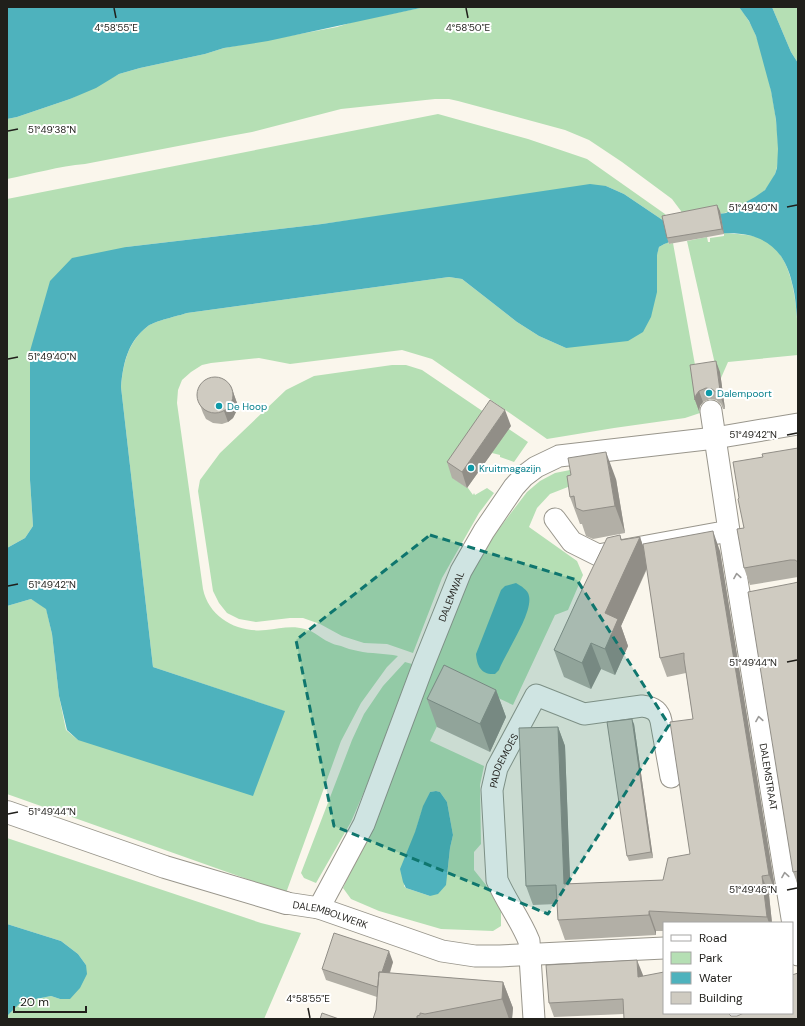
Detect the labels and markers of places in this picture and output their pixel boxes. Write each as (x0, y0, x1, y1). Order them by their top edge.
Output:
place label: Dalempoort (717, 387, 772, 400)
marker: Dalempoort (704, 388, 714, 398)
place label: De Hoop (227, 400, 267, 413)
marker: De Hoop (214, 401, 224, 411)
place label: Kruitmagazijn (479, 462, 541, 475)
marker: Kruitmagazijn (466, 463, 476, 473)

